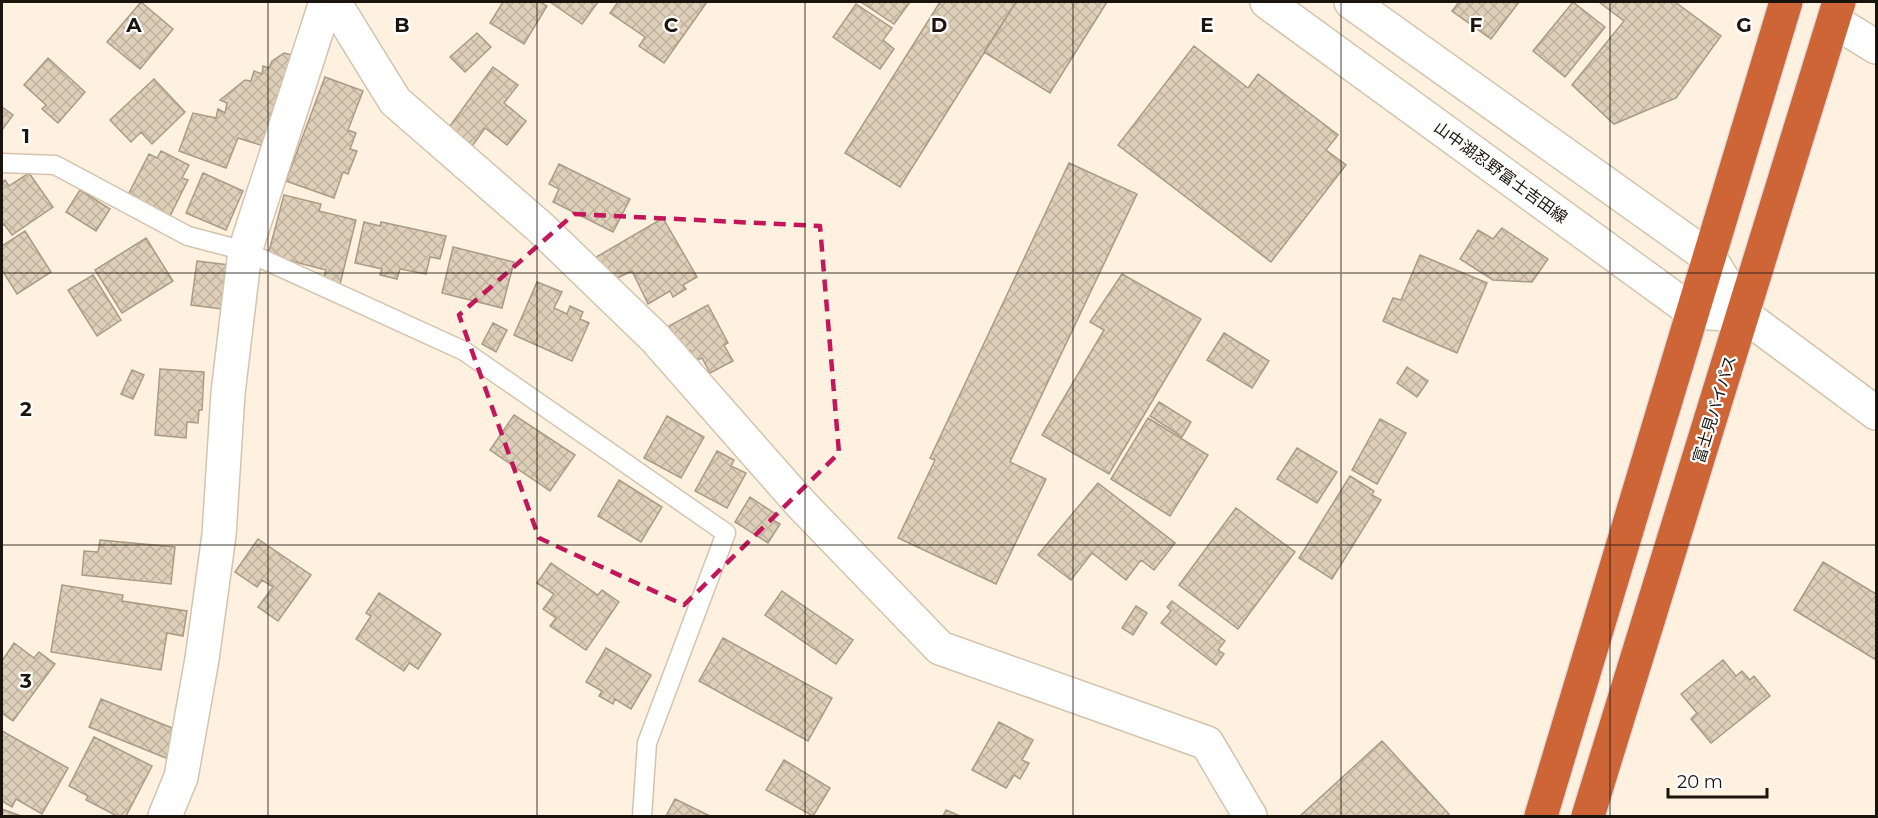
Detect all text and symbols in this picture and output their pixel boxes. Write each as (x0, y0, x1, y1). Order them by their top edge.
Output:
text: A (125, 13, 142, 37)
text: B (394, 13, 410, 37)
text: C (664, 13, 679, 37)
text: D (931, 13, 947, 37)
text: E (1200, 13, 1214, 37)
text: F (1470, 13, 1483, 37)
text: G (1736, 13, 1752, 37)
street label: 山中湖忍野富士吉田線 (1430, 118, 1571, 227)
text: 1 (22, 124, 30, 148)
street label: 富士見バイパス (1689, 353, 1740, 465)
text: 2 (20, 397, 32, 421)
text: 3 (19, 669, 32, 693)
scale bar (1668, 761, 1767, 799)
text: 20 m (1677, 771, 1723, 793)

